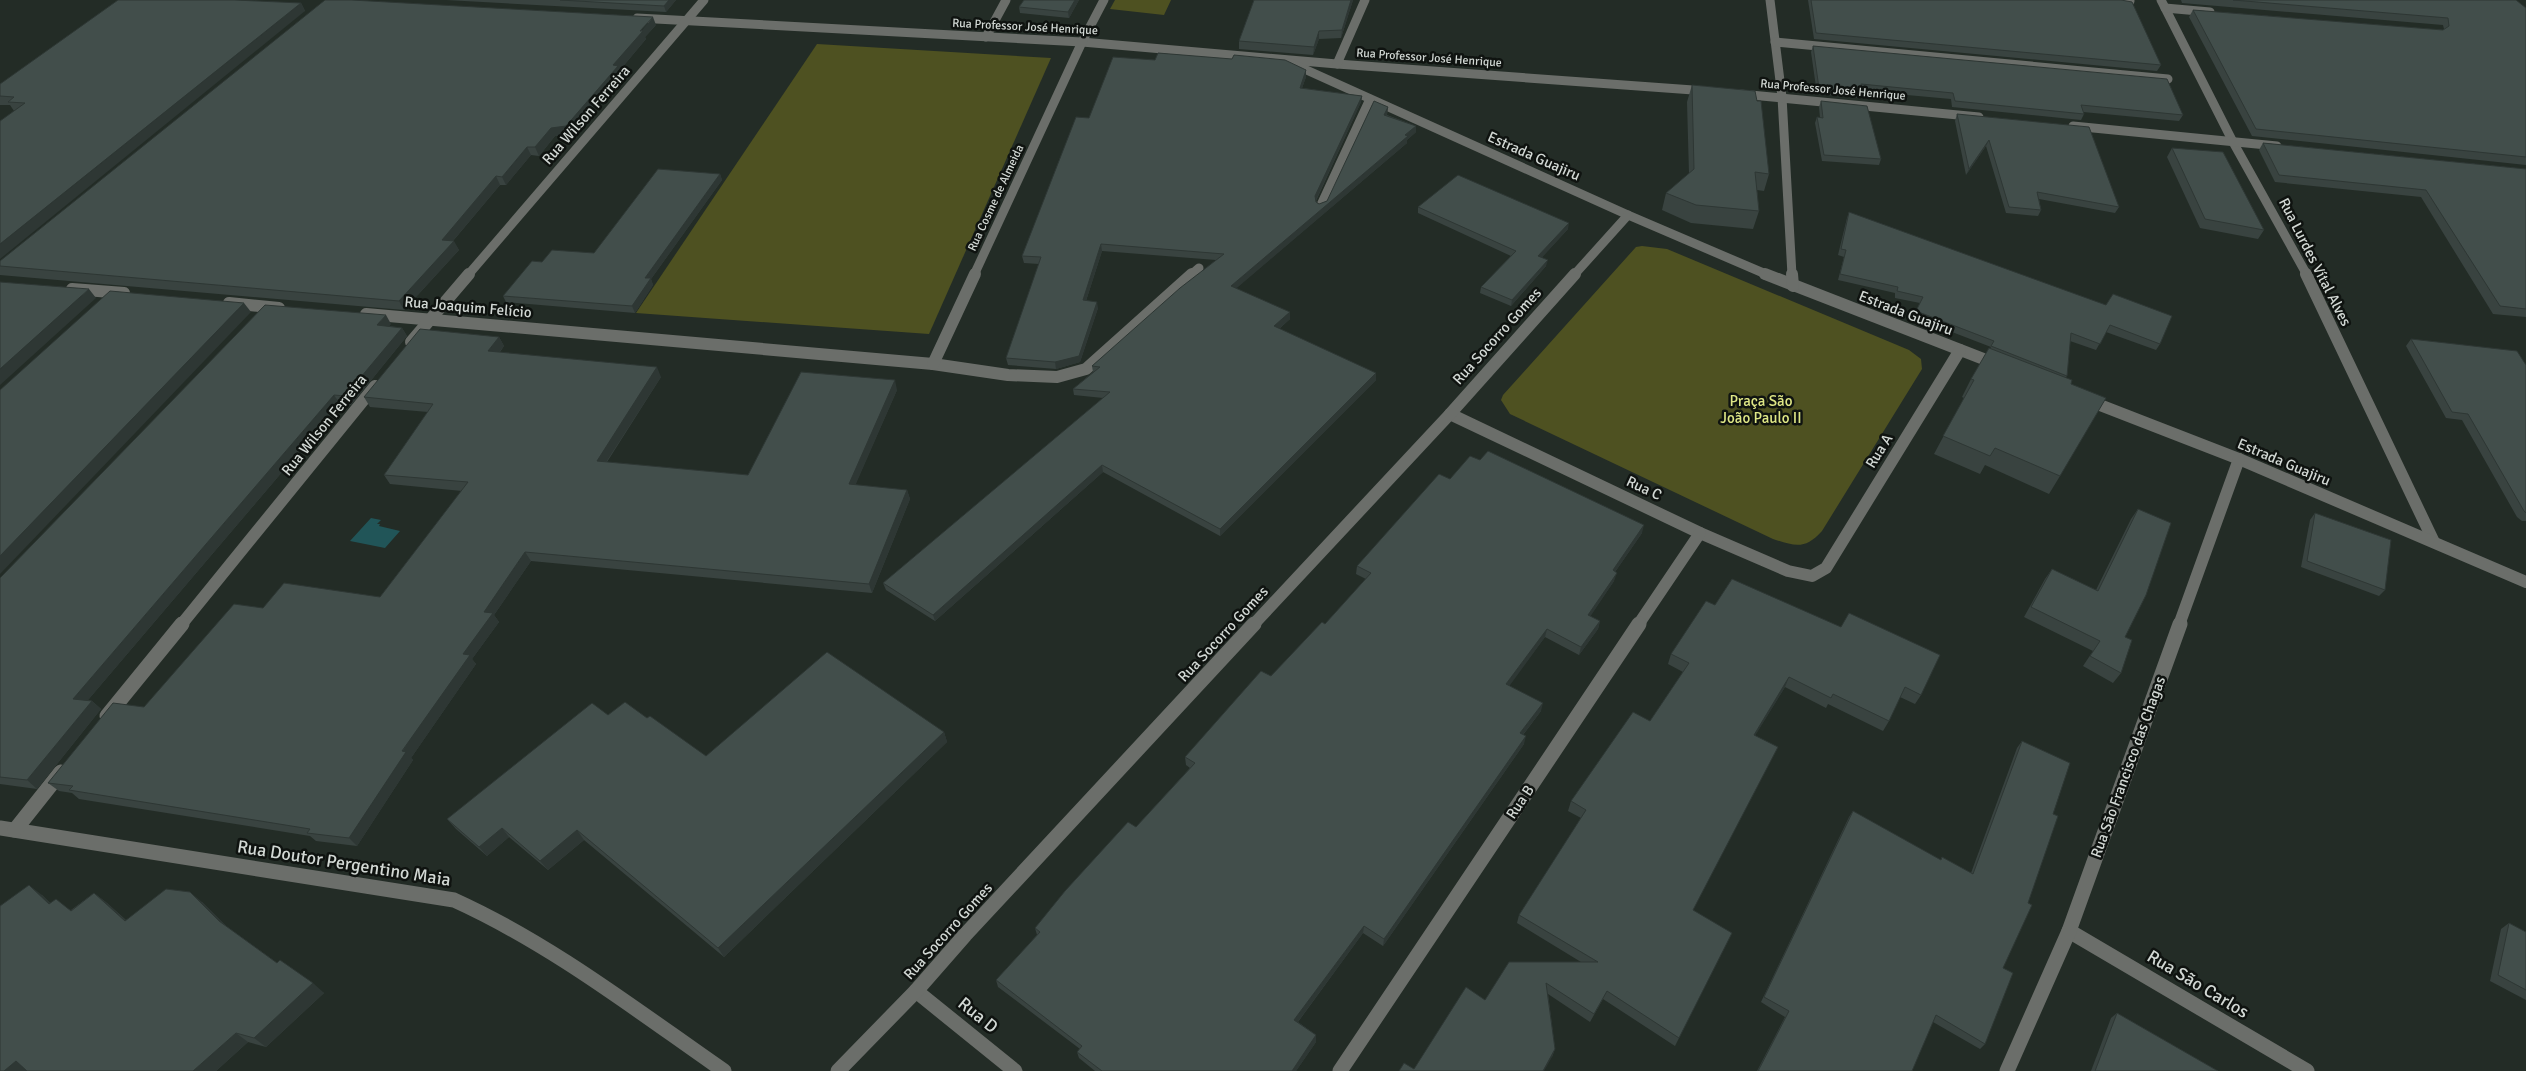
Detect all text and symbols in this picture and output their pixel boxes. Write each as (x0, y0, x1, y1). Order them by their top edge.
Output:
street label: Rua Professor José Henrique (952, 16, 1098, 38)
street label: Rua Professor José Henrique (1356, 45, 1502, 71)
street label: Rua Wilson Ferreira (538, 62, 634, 168)
street label: Rua Professor José Henrique (1760, 76, 1906, 104)
street label: Estrada Guajiru (1485, 128, 1583, 184)
street label: Rua Cosme de Almeida (965, 142, 1027, 254)
street label: Rua Lurdes Vítal Alves (2275, 195, 2355, 329)
street label: Rua Socorro Gomes (1449, 284, 1545, 388)
street label: Estrada Guajiru (1856, 287, 1956, 339)
street label: Rua Joaquim Felício (404, 292, 533, 322)
street label: Rua Wilson Ferreira (278, 371, 370, 479)
park label: Praça São João Paulo II (1720, 392, 1802, 427)
street label: Rua A (1862, 431, 1896, 471)
street label: Estrada Guajiru (2235, 434, 2333, 490)
street label: Rua C (1624, 472, 1664, 504)
street label: Rua Socorro Gomes (1174, 582, 1272, 685)
street label: Rua São Francisco das Chagas (2087, 673, 2169, 860)
street label: Rua B (1502, 782, 1538, 822)
street label: Rua Doutor Pergentino Maia (236, 835, 452, 891)
street label: Rua Socorro Gomes (900, 879, 996, 983)
street label: Rua São Carlos (2143, 945, 2253, 1023)
street label: Rua D (954, 992, 1002, 1038)

